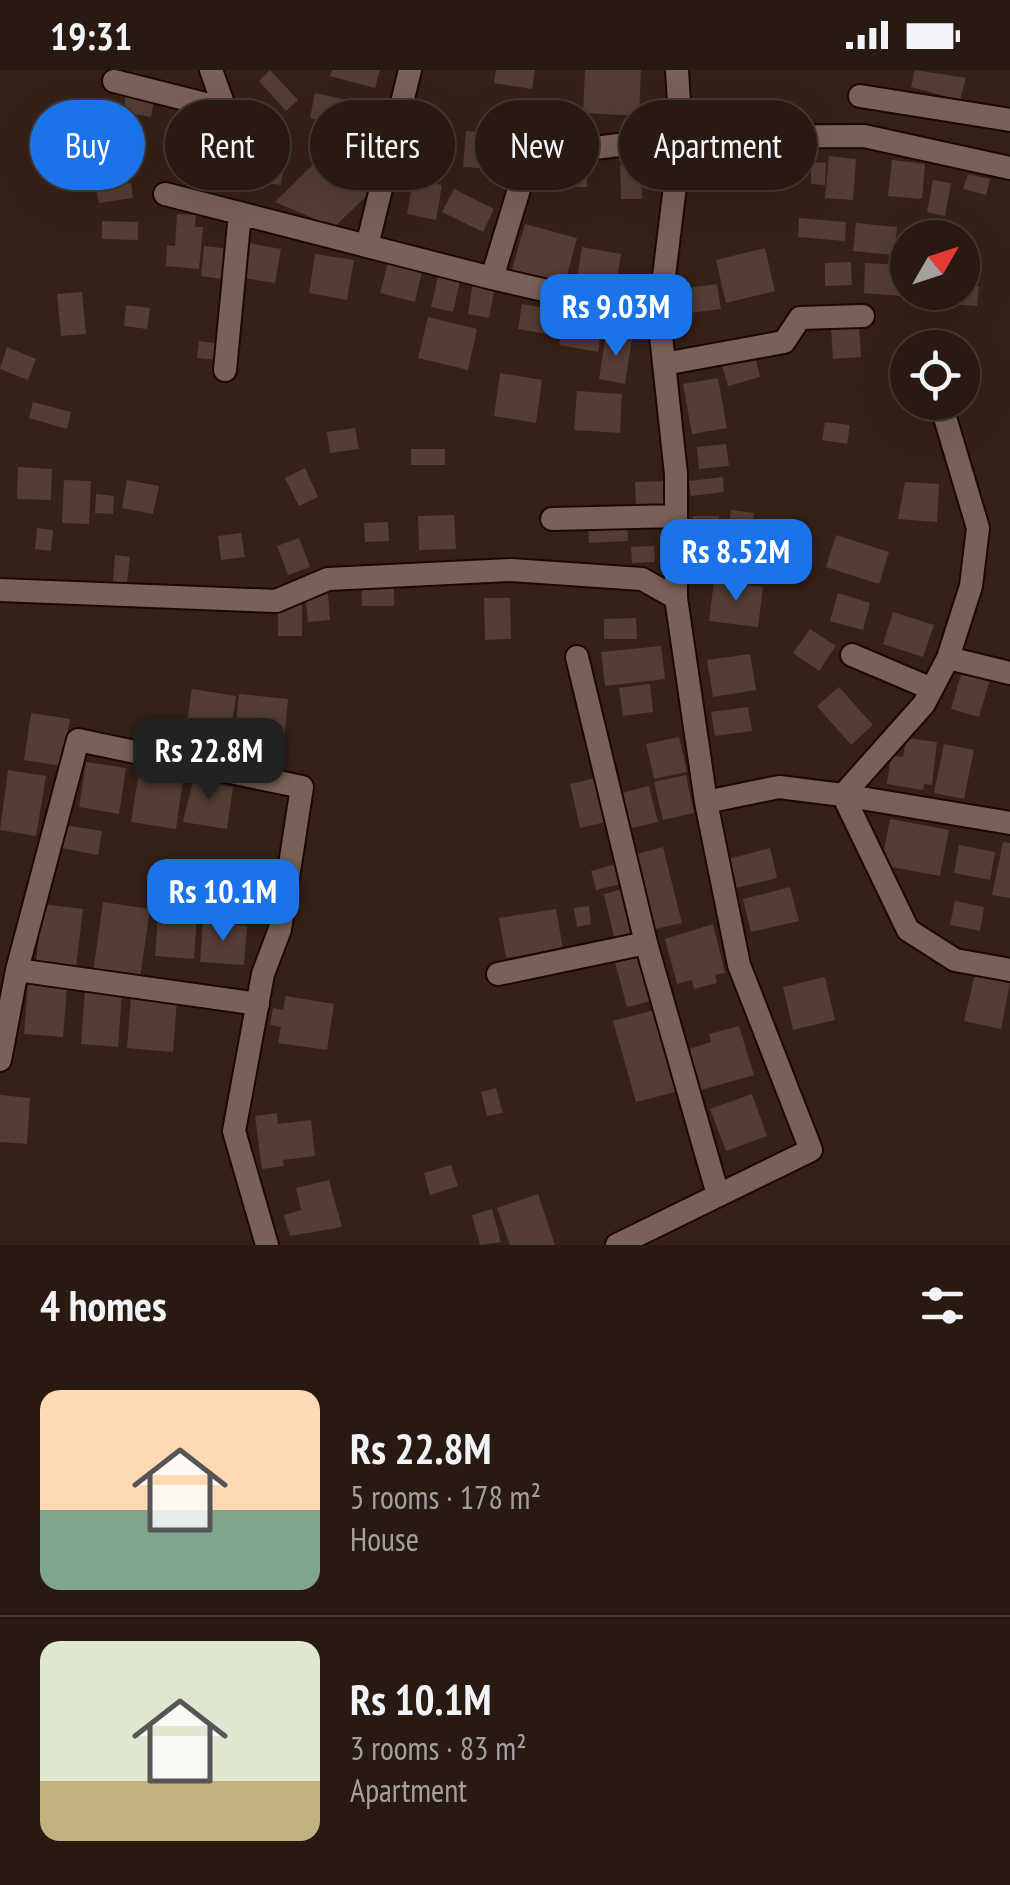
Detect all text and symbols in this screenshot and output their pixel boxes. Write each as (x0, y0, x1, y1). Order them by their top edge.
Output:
text: 19:31 (50, 11, 132, 60)
chip: Buy (30, 100, 145, 190)
chip: Rent (165, 100, 290, 190)
chip: Filters (310, 100, 455, 190)
chip: New (475, 100, 599, 190)
chip: Apartment (619, 100, 817, 190)
north arrow (890, 220, 980, 310)
map controls (890, 220, 980, 420)
pin: Rs 9.03M (513, 274, 719, 359)
text: Rs 9.03M (562, 285, 670, 327)
button: locate (890, 330, 980, 420)
pin: Rs 8.52M (633, 519, 839, 604)
text: Rs 8.52M (682, 530, 790, 572)
pin: Rs 22.8M (106, 718, 312, 803)
text: Rs 22.8M (155, 729, 263, 771)
pin: Rs 10.1M (120, 859, 326, 944)
text: Rs 10.1M (169, 870, 277, 912)
text: 4 homes (40, 1278, 167, 1333)
icon: filters (915, 1278, 970, 1333)
text: Rs 22.8M (350, 1421, 491, 1476)
icon: home (120, 1430, 240, 1550)
text: 5 rooms · 178 m² (350, 1476, 541, 1518)
text: House (350, 1518, 419, 1560)
text: Rs 10.1M (350, 1672, 491, 1727)
icon: home (120, 1681, 240, 1801)
text: 3 rooms · 83 m² (350, 1727, 527, 1769)
text: Apartment (350, 1769, 467, 1811)

